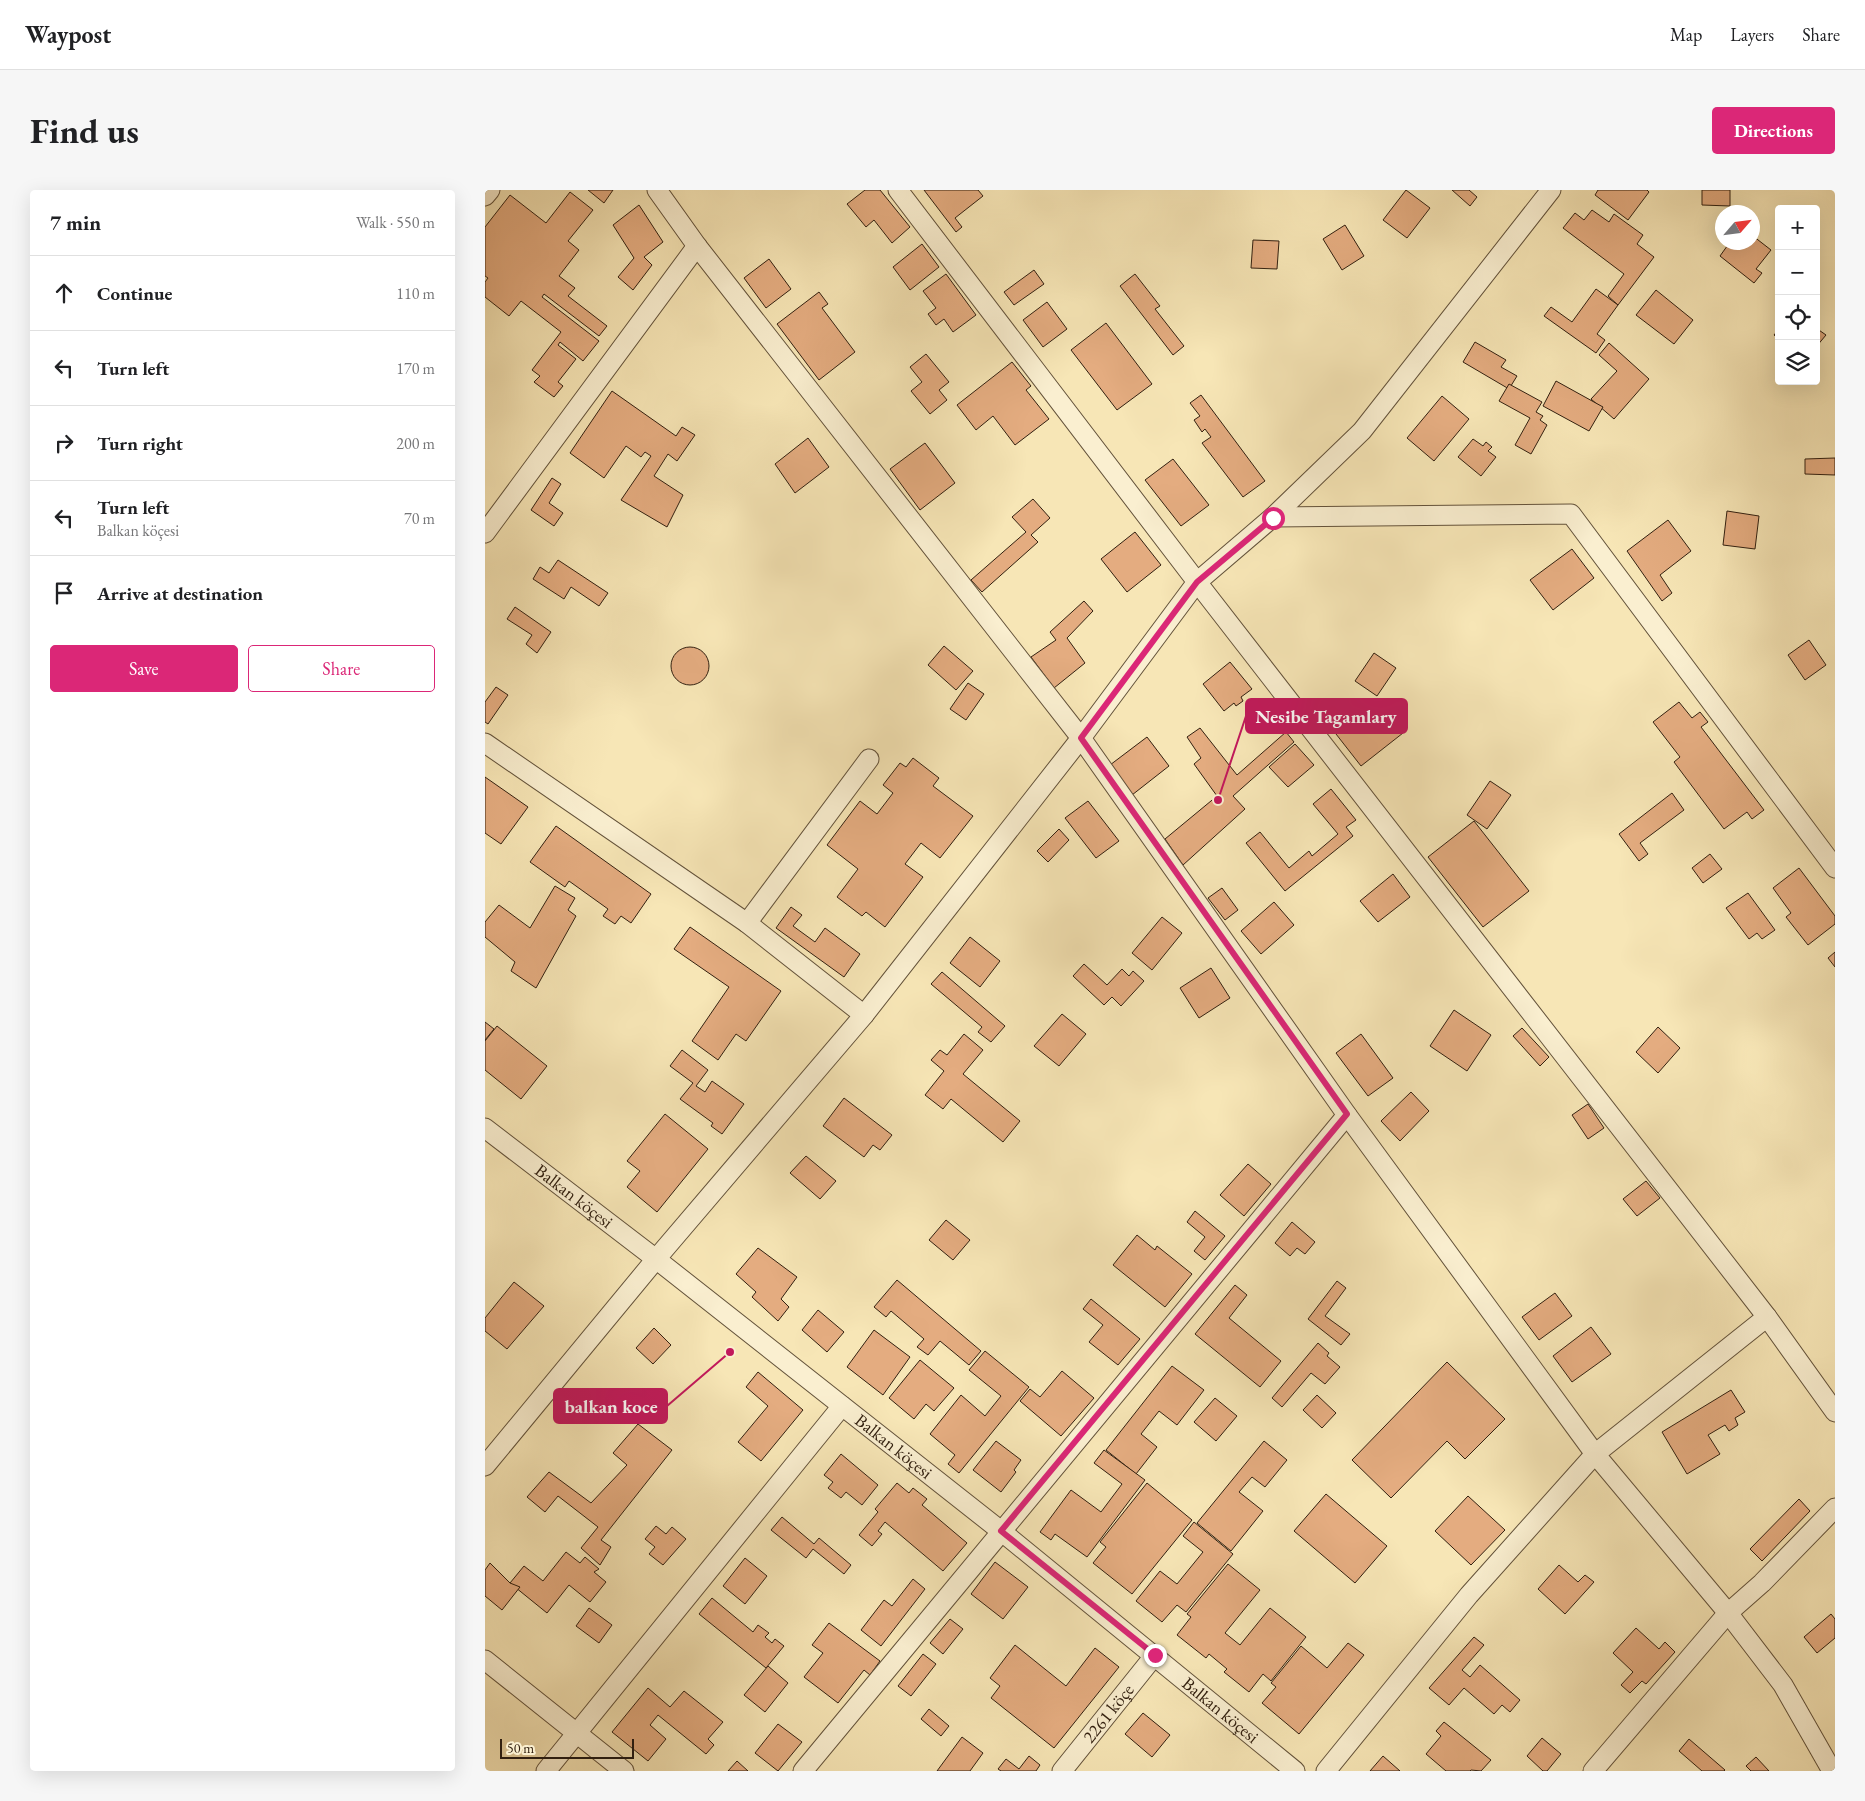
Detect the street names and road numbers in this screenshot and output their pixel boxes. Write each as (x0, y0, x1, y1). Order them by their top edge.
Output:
street label: Balkan köçesi (531, 1158, 618, 1233)
street label: Balkan köçesi (850, 1408, 938, 1484)
street label: Balkan köçesi (1178, 1672, 1264, 1748)
street label: 2261 köçe (1077, 1679, 1139, 1747)

